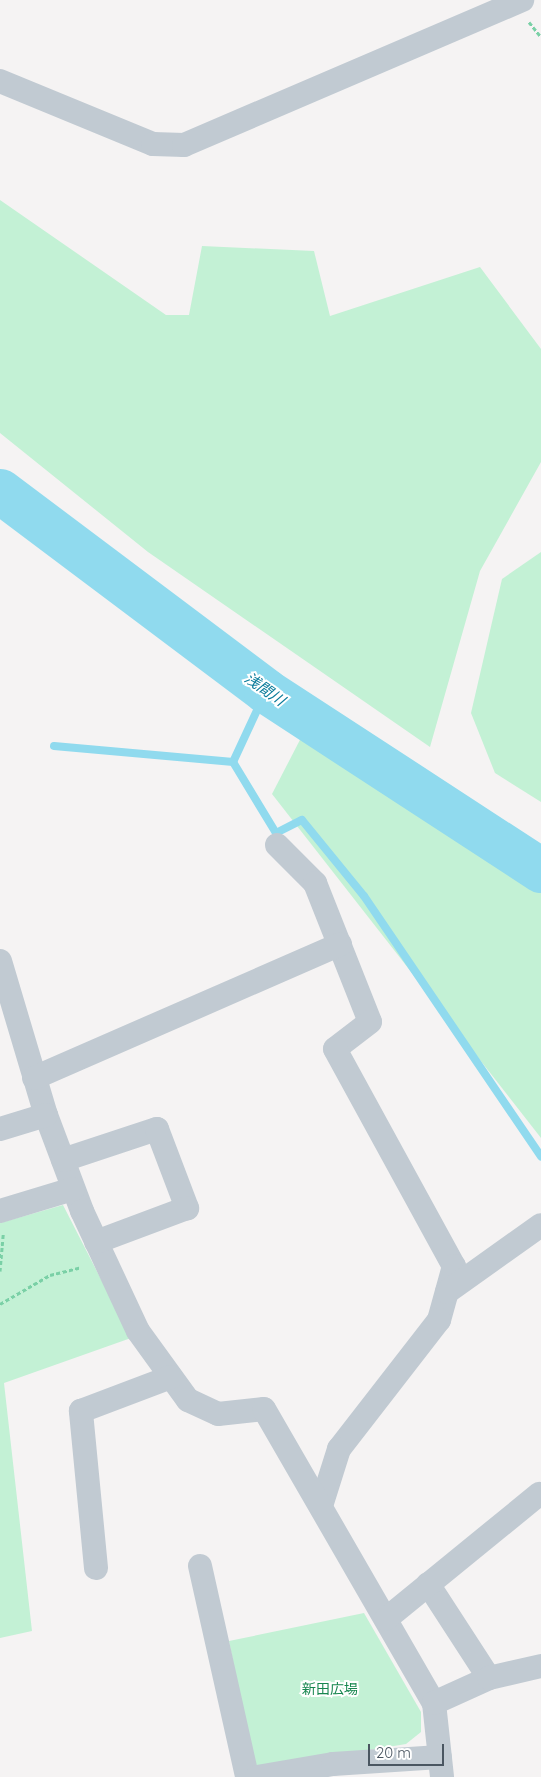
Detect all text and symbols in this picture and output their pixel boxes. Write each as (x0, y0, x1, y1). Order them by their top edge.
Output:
water label: 浅間川 (241, 669, 289, 709)
park label: 新田広場 (302, 1681, 358, 1697)
scale bar (371, 1734, 447, 1766)
text: 20 m (376, 1743, 411, 1762)

